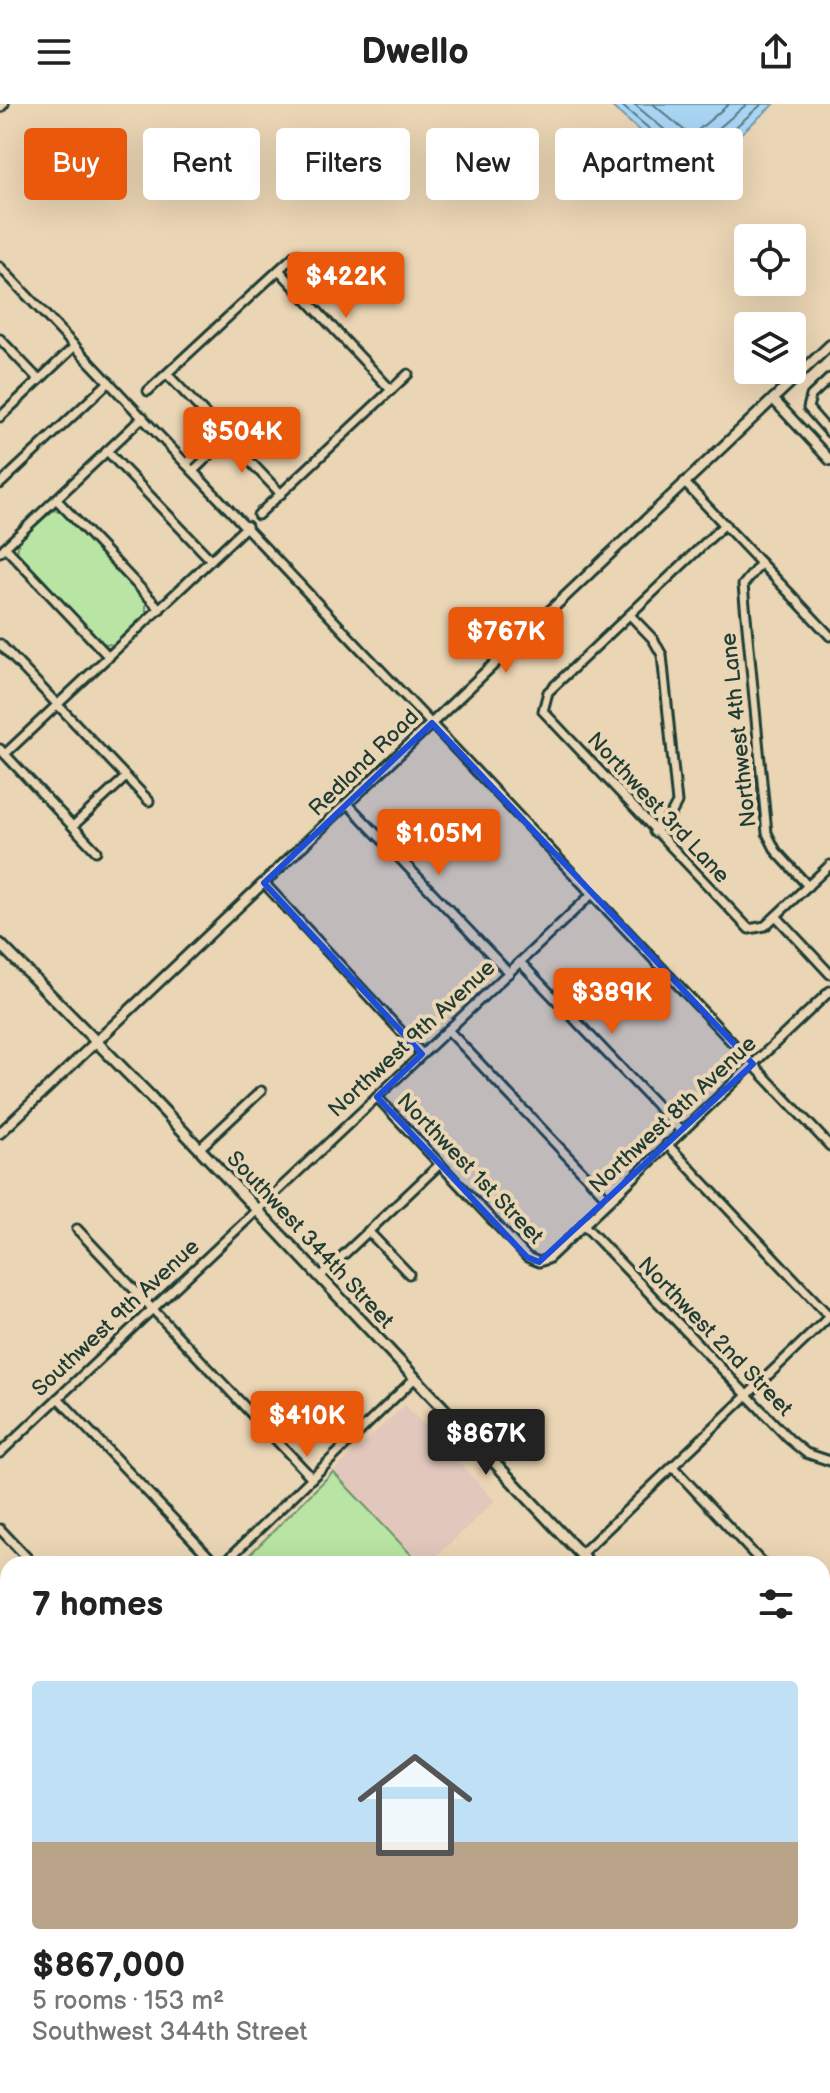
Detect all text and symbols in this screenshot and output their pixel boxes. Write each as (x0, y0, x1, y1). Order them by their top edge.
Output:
icon: menu (32, 30, 76, 74)
icon: share (754, 30, 798, 74)
text: Dwello (361, 31, 469, 74)
chip: Buy (24, 128, 127, 200)
chip: Rent (143, 128, 260, 200)
chip: Filters (276, 128, 410, 200)
chip: New (426, 128, 539, 200)
chip: Apartment (555, 128, 743, 200)
map controls (734, 224, 806, 384)
button: locate (734, 224, 806, 296)
pin: $422K (290, 252, 402, 320)
text: $422K (305, 262, 387, 293)
button: layers (734, 312, 806, 384)
pin: $504K (186, 407, 298, 475)
text: $504K (201, 417, 283, 448)
pin: $767K (450, 607, 562, 675)
text: $767K (466, 617, 546, 648)
street label: Northwest 4th Lane (715, 631, 763, 829)
street label: Redland Road (303, 704, 425, 822)
street label: Northwest 3rd Lane (581, 727, 735, 889)
pin: $1.05M (374, 809, 504, 877)
text: $1.05M (395, 819, 483, 850)
street label: Northwest 9th Avenue (323, 955, 501, 1123)
pin: $389K (556, 968, 668, 1036)
text: $389K (572, 978, 652, 1009)
street label: Northwest 8th Avenue (584, 1031, 762, 1199)
street label: Northwest 1st Street (391, 1088, 549, 1250)
street label: Southwest 344th Street (221, 1146, 400, 1335)
street label: Southwest 9th Avenue (27, 1233, 205, 1403)
street label: Northwest 2nd Street (632, 1252, 798, 1422)
pin: $410K (251, 1391, 363, 1459)
text: $410K (269, 1401, 345, 1432)
pin: $867K (430, 1409, 542, 1477)
text: $867K (446, 1419, 526, 1450)
icon: filters (754, 1582, 798, 1626)
text: 7 homes (32, 1584, 163, 1625)
icon: home (343, 1733, 487, 1877)
text: $867,000 (32, 1945, 185, 1986)
text: 5 rooms · 153 m² (32, 1986, 224, 2017)
text: Southwest 344th Street (32, 2017, 307, 2048)

